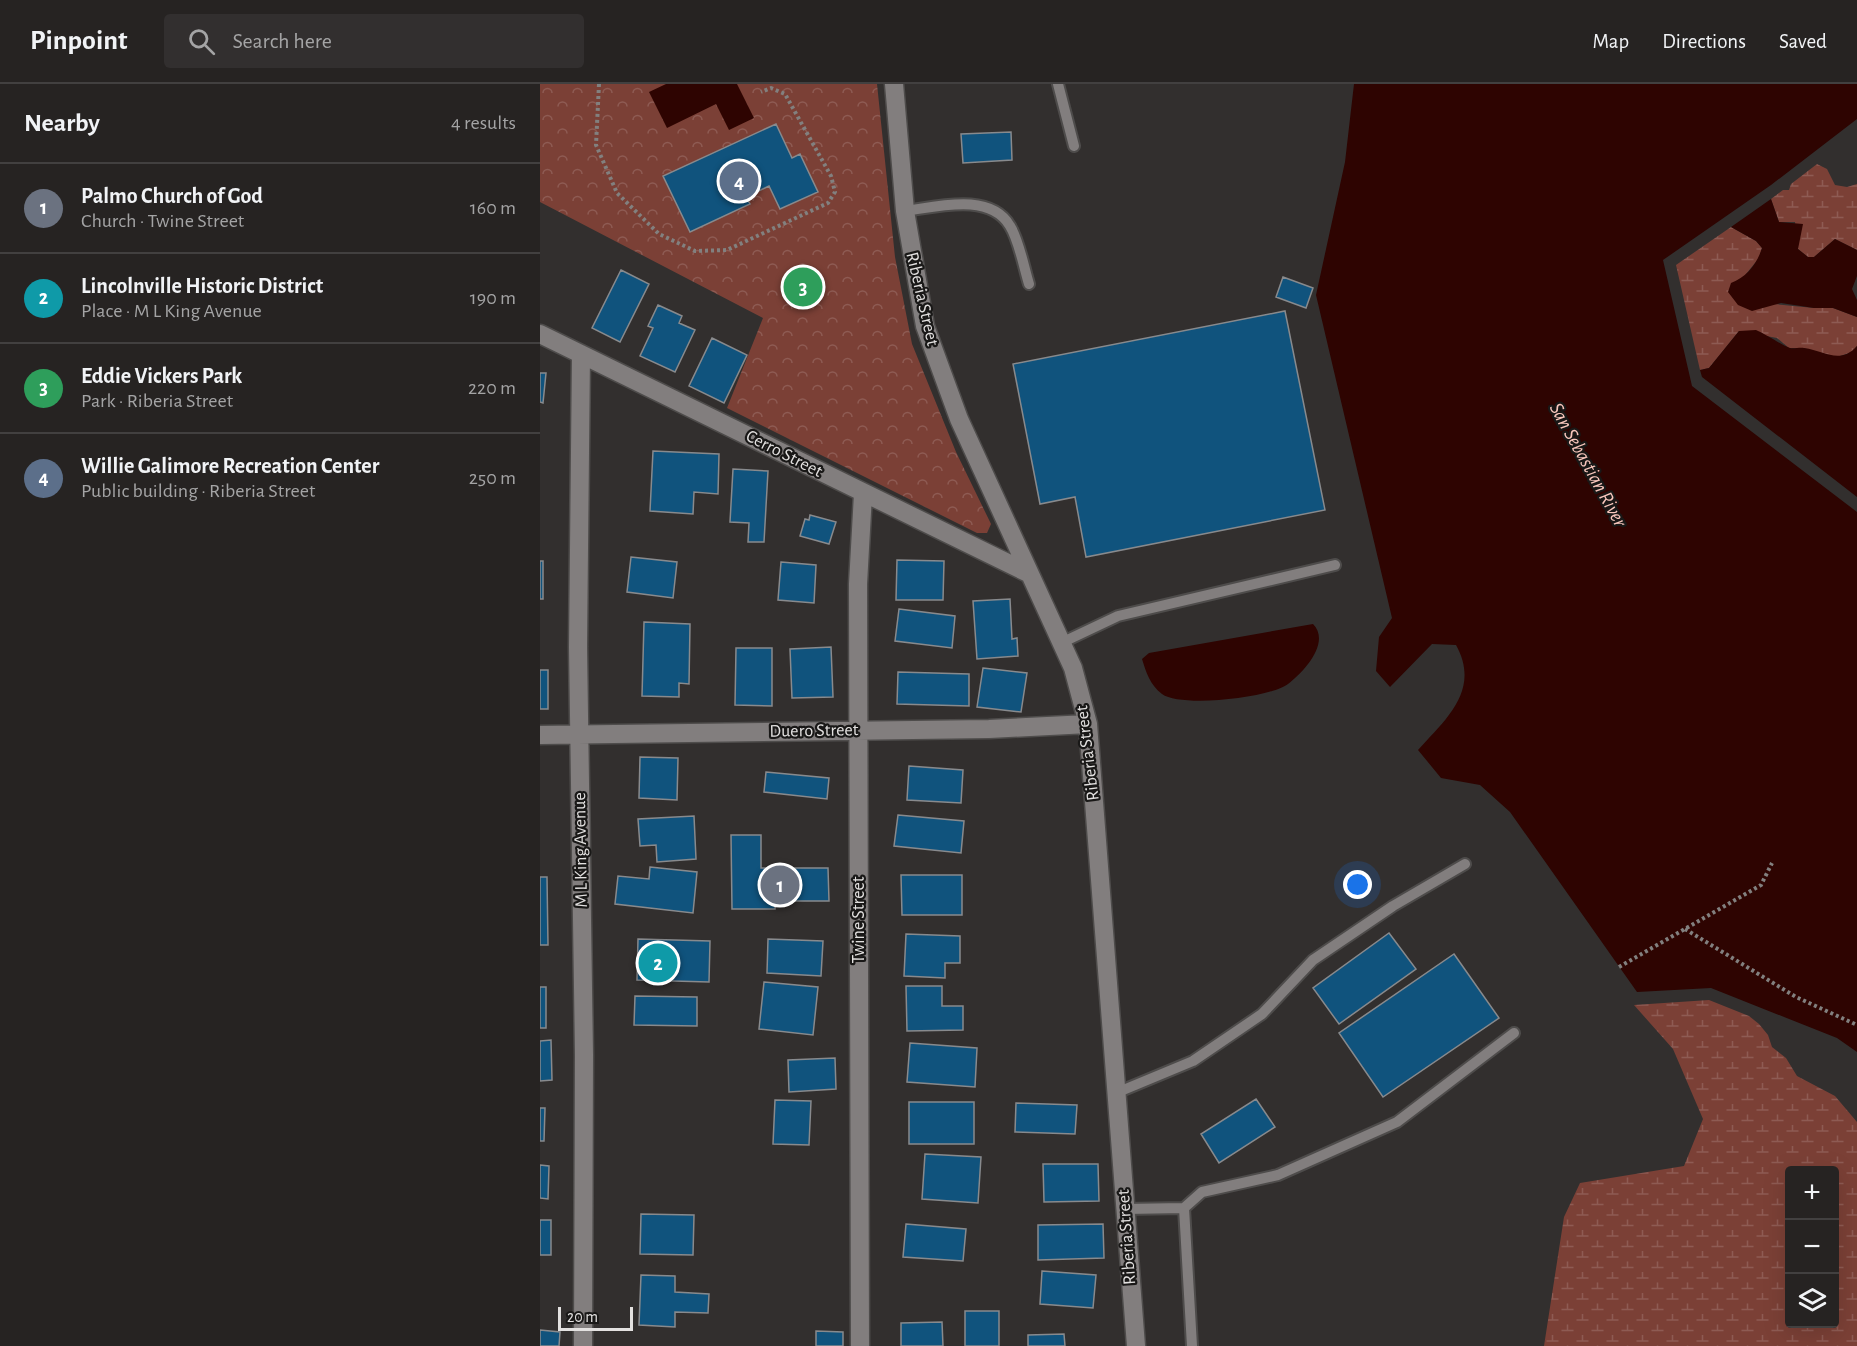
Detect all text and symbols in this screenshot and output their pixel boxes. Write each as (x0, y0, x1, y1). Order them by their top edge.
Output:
search box (164, 14, 584, 68)
icon: search (185, 25, 218, 58)
text: Pinpoint (30, 27, 128, 55)
text: Search here (233, 30, 332, 52)
text: Map (1593, 31, 1629, 52)
text: Directions (1662, 31, 1746, 52)
text: Saved (1779, 31, 1827, 52)
text: Nearby (24, 110, 100, 136)
text: 4 results (451, 113, 516, 133)
pin: 4 (720, 158, 758, 204)
text: Palmo Church of God (81, 185, 263, 207)
text: 1 (40, 198, 47, 218)
text: 160 m (470, 198, 516, 218)
text: Church · Twine Street (81, 211, 244, 231)
street label: Riberia Street (902, 250, 942, 348)
pin: 3 (784, 264, 822, 310)
text: Lincolnville Historic District (81, 275, 323, 297)
text: 2 (39, 288, 48, 308)
text: 190 m (470, 288, 516, 308)
text: Place · M L King Avenue (81, 301, 262, 321)
text: Eddie Vickers Park (81, 365, 242, 387)
text: 3 (39, 378, 48, 398)
text: 220 m (468, 378, 516, 398)
text: Park · Riberia Street (81, 391, 233, 411)
water label: San Sebastian River (1546, 400, 1631, 531)
street label: Cerro Street (743, 427, 825, 481)
text: Willie Galimore Recreation Center (81, 455, 379, 477)
text: 4 (38, 468, 49, 488)
text: 250 m (469, 468, 516, 488)
text: Public building · Riberia Street (81, 481, 315, 501)
street label: Riberia Street (1073, 704, 1103, 802)
street label: Duero Street (769, 721, 859, 741)
street label: M L King Avenue (571, 792, 591, 908)
pin: 1 (760, 862, 800, 908)
your location (1343, 870, 1372, 899)
street label: Twine Street (850, 876, 868, 964)
pin: 2 (638, 940, 678, 986)
map controls (1785, 1166, 1839, 1328)
button: + (1785, 1166, 1839, 1220)
street label: Riberia Street (1115, 1188, 1139, 1285)
button: − (1785, 1220, 1839, 1274)
button: layers (1785, 1274, 1839, 1328)
scale bar (558, 1304, 633, 1332)
text: 20 m (567, 1309, 598, 1325)

